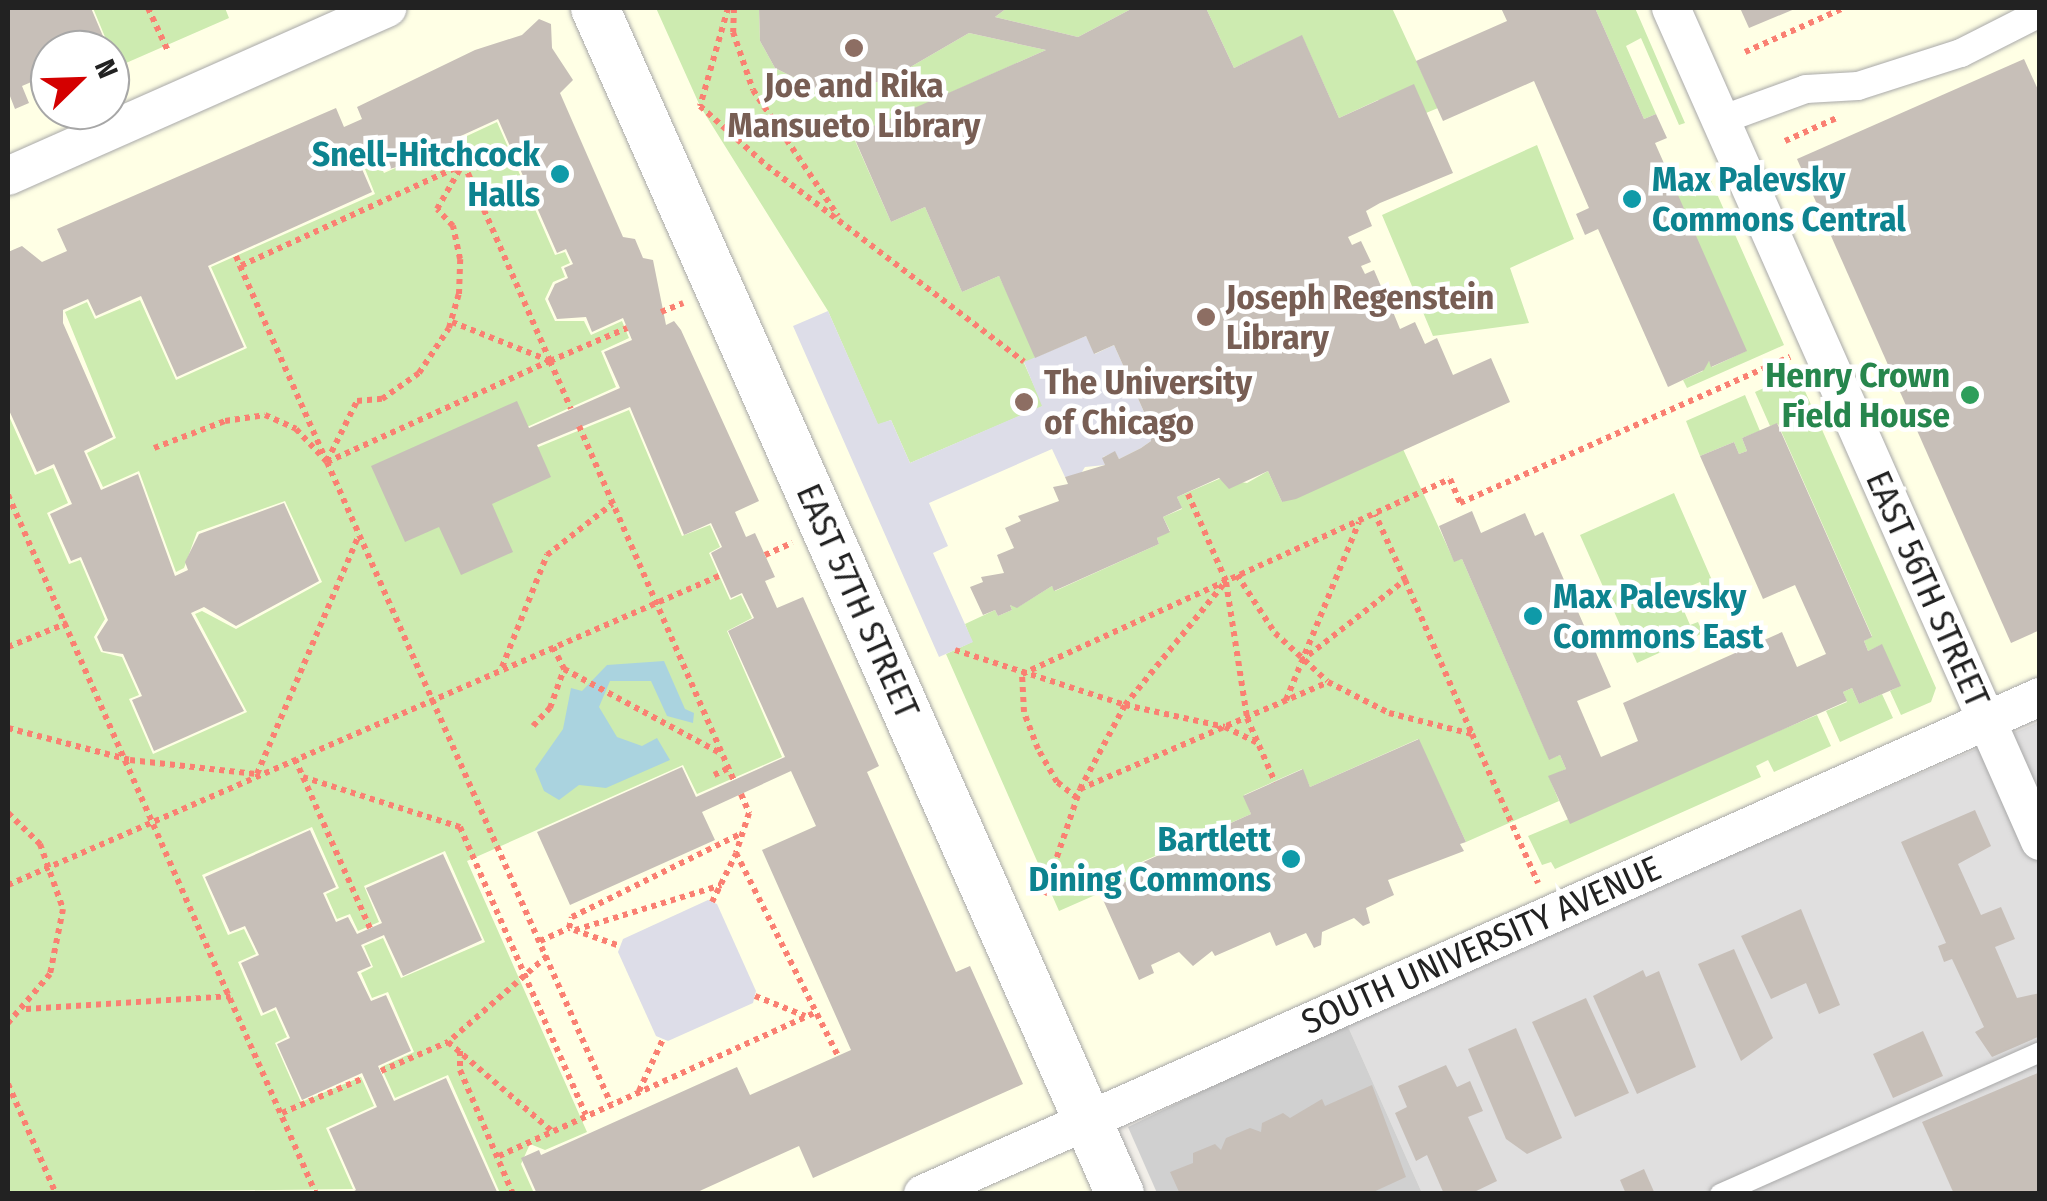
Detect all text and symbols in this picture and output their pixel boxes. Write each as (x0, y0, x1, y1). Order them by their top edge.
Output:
north arrow (30, 30, 130, 130)
marker: Joe and Rika Mansueto Library (843, 37, 865, 59)
text: N (88, 55, 125, 83)
place label: Joe and Rika Mansueto Library (728, 64, 980, 146)
place label: Snell-Hitchcock Halls (312, 133, 540, 215)
place label: Max Palevsky Commons Central (1652, 158, 1906, 240)
marker: Snell-Hitchcock Halls (549, 163, 571, 185)
marker: Max Palevsky Commons Central (1621, 188, 1643, 210)
place label: Joseph Regenstein Library (1226, 276, 1494, 358)
marker: Joseph Regenstein Library (1195, 306, 1217, 328)
place label: Henry Crown Field House (1765, 354, 1950, 436)
place label: The University of Chicago (1044, 361, 1252, 443)
marker: Henry Crown Field House (1959, 384, 1981, 406)
marker: The University of Chicago (1013, 391, 1035, 413)
street label: EAST 56TH STREET (1857, 464, 1999, 714)
street label: EAST 57TH STREET (788, 477, 928, 725)
place label: Max Palevsky Commons East (1553, 575, 1763, 657)
marker: Max Palevsky Commons East (1522, 605, 1544, 627)
place label: Bartlett Dining Commons (1029, 818, 1271, 900)
street label: SOUTH UNIVERSITY AVENUE (1295, 847, 1667, 1043)
marker: Bartlett Dining Commons (1280, 848, 1302, 870)

